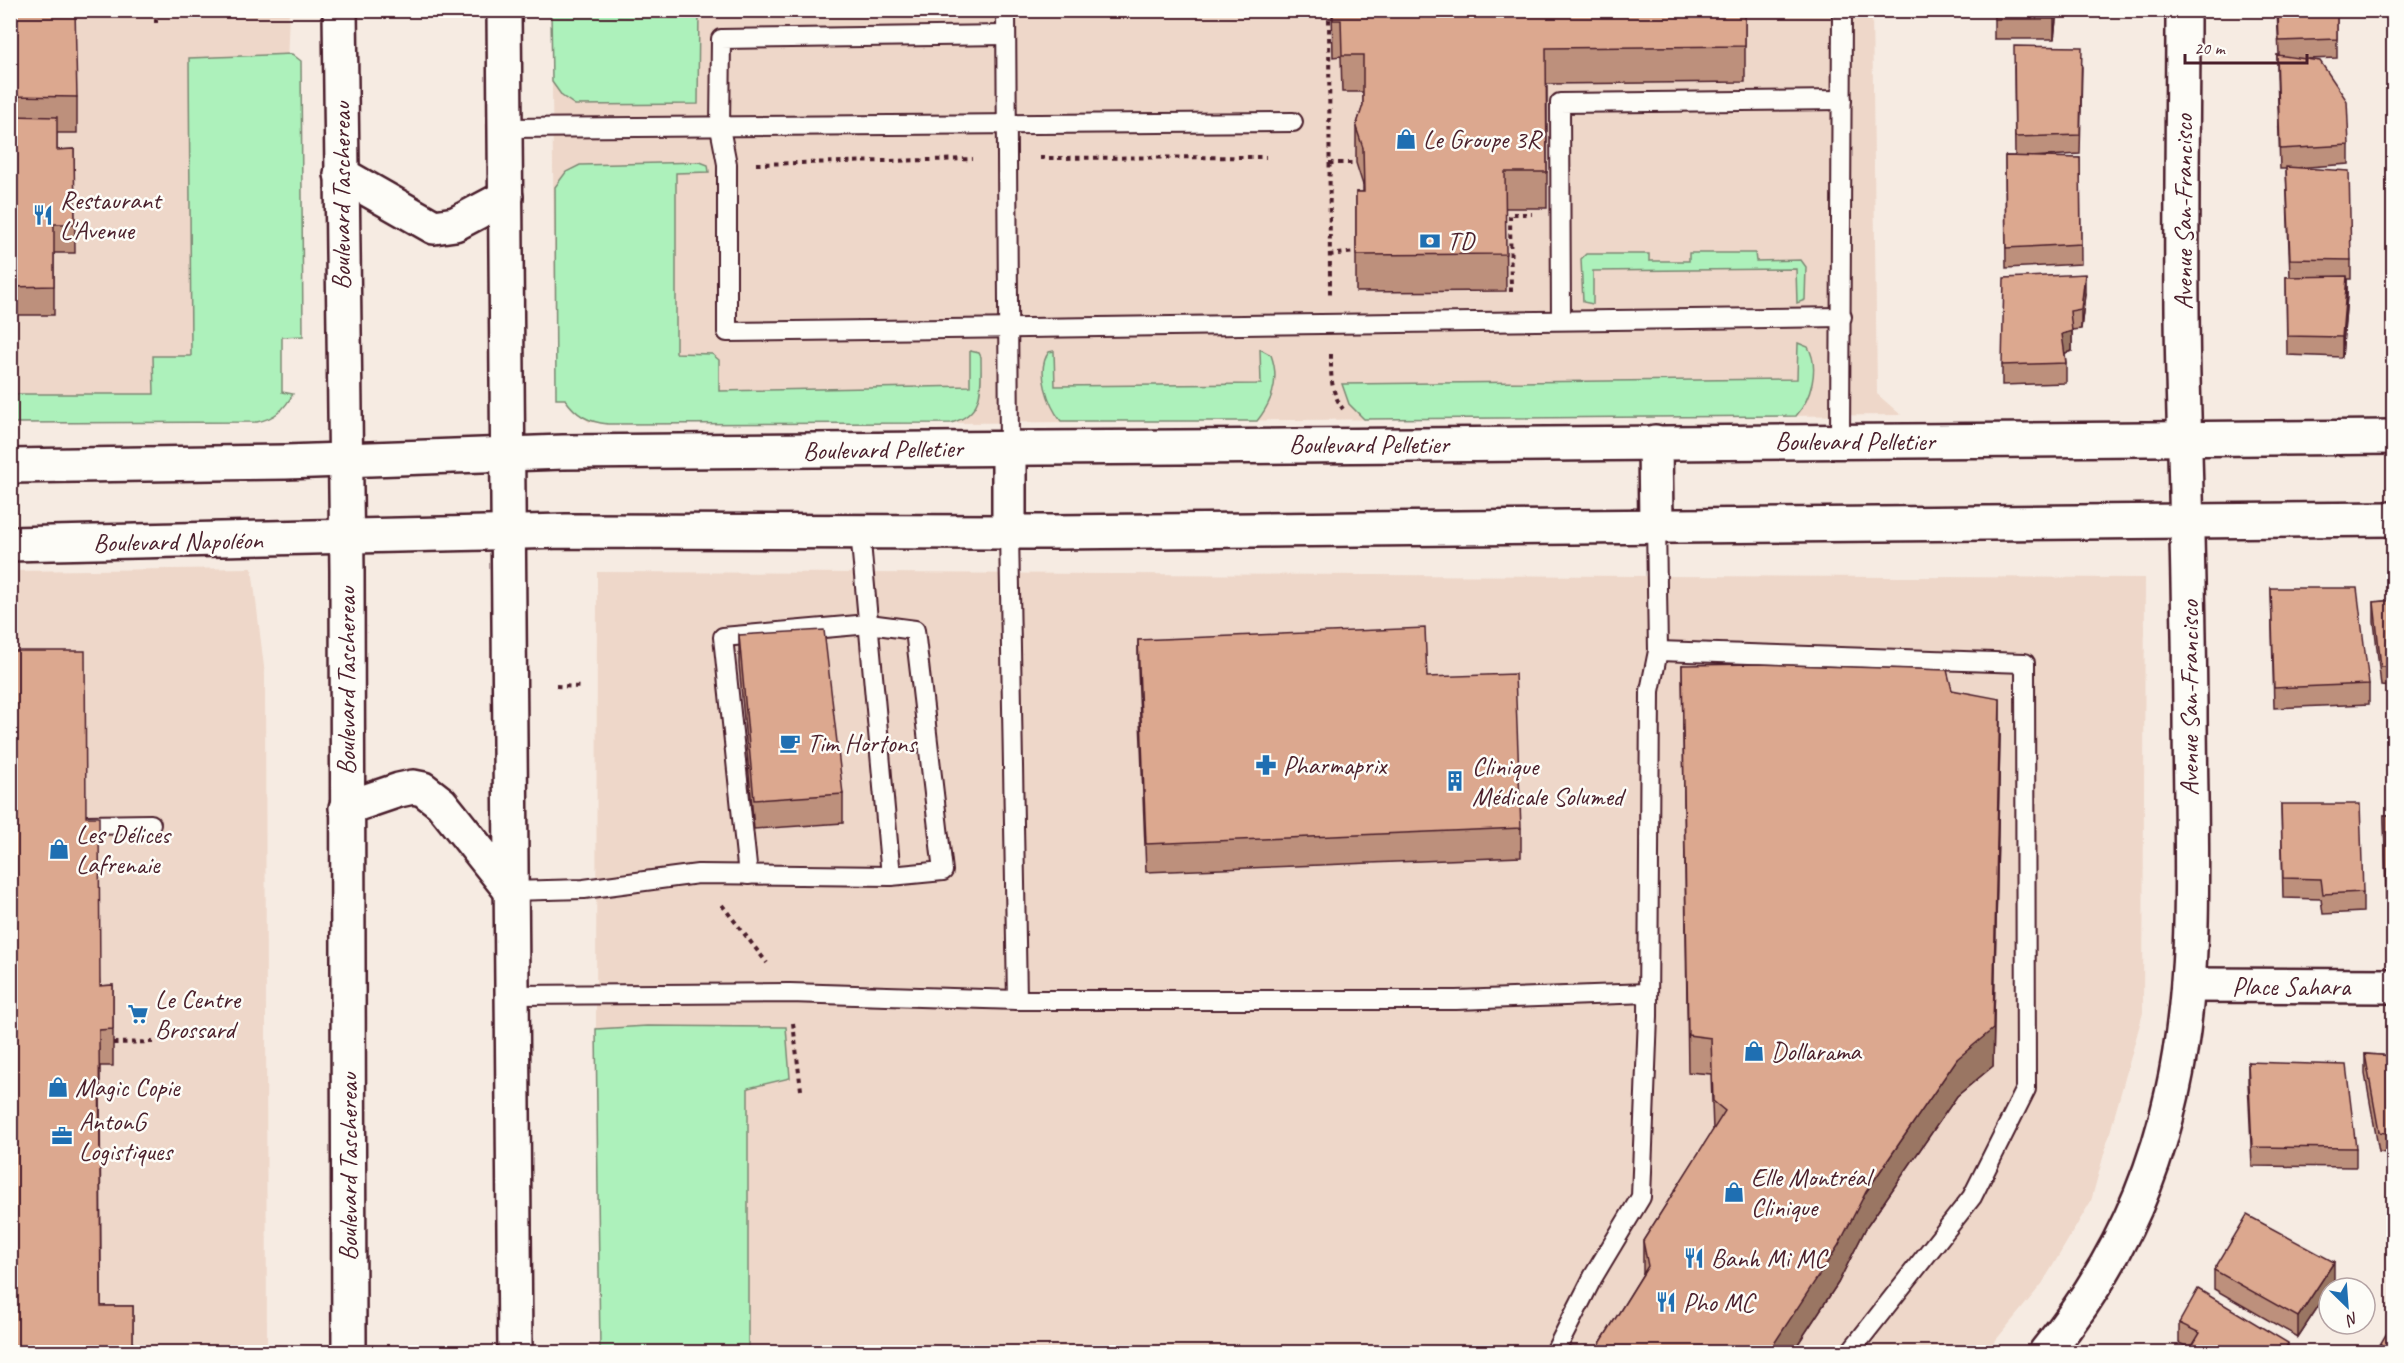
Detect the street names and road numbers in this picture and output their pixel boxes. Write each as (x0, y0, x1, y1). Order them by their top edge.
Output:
street label: Boulevard Taschereau (325, 101, 358, 290)
street label: Avenue San-Francisco (2167, 112, 2200, 310)
street label: Boulevard Pelletier (1775, 425, 1937, 458)
street label: Boulevard Pelletier (1289, 428, 1451, 461)
street label: Boulevard Pelletier (803, 432, 965, 467)
street label: Boulevard Napoléon (93, 523, 264, 559)
street label: Boulevard Taschereau (330, 586, 363, 775)
street label: Avenue San-Francisco (2173, 598, 2206, 796)
street label: Place Sahara (2232, 970, 2352, 1003)
street label: Boulevard Taschereau (332, 1072, 365, 1261)

